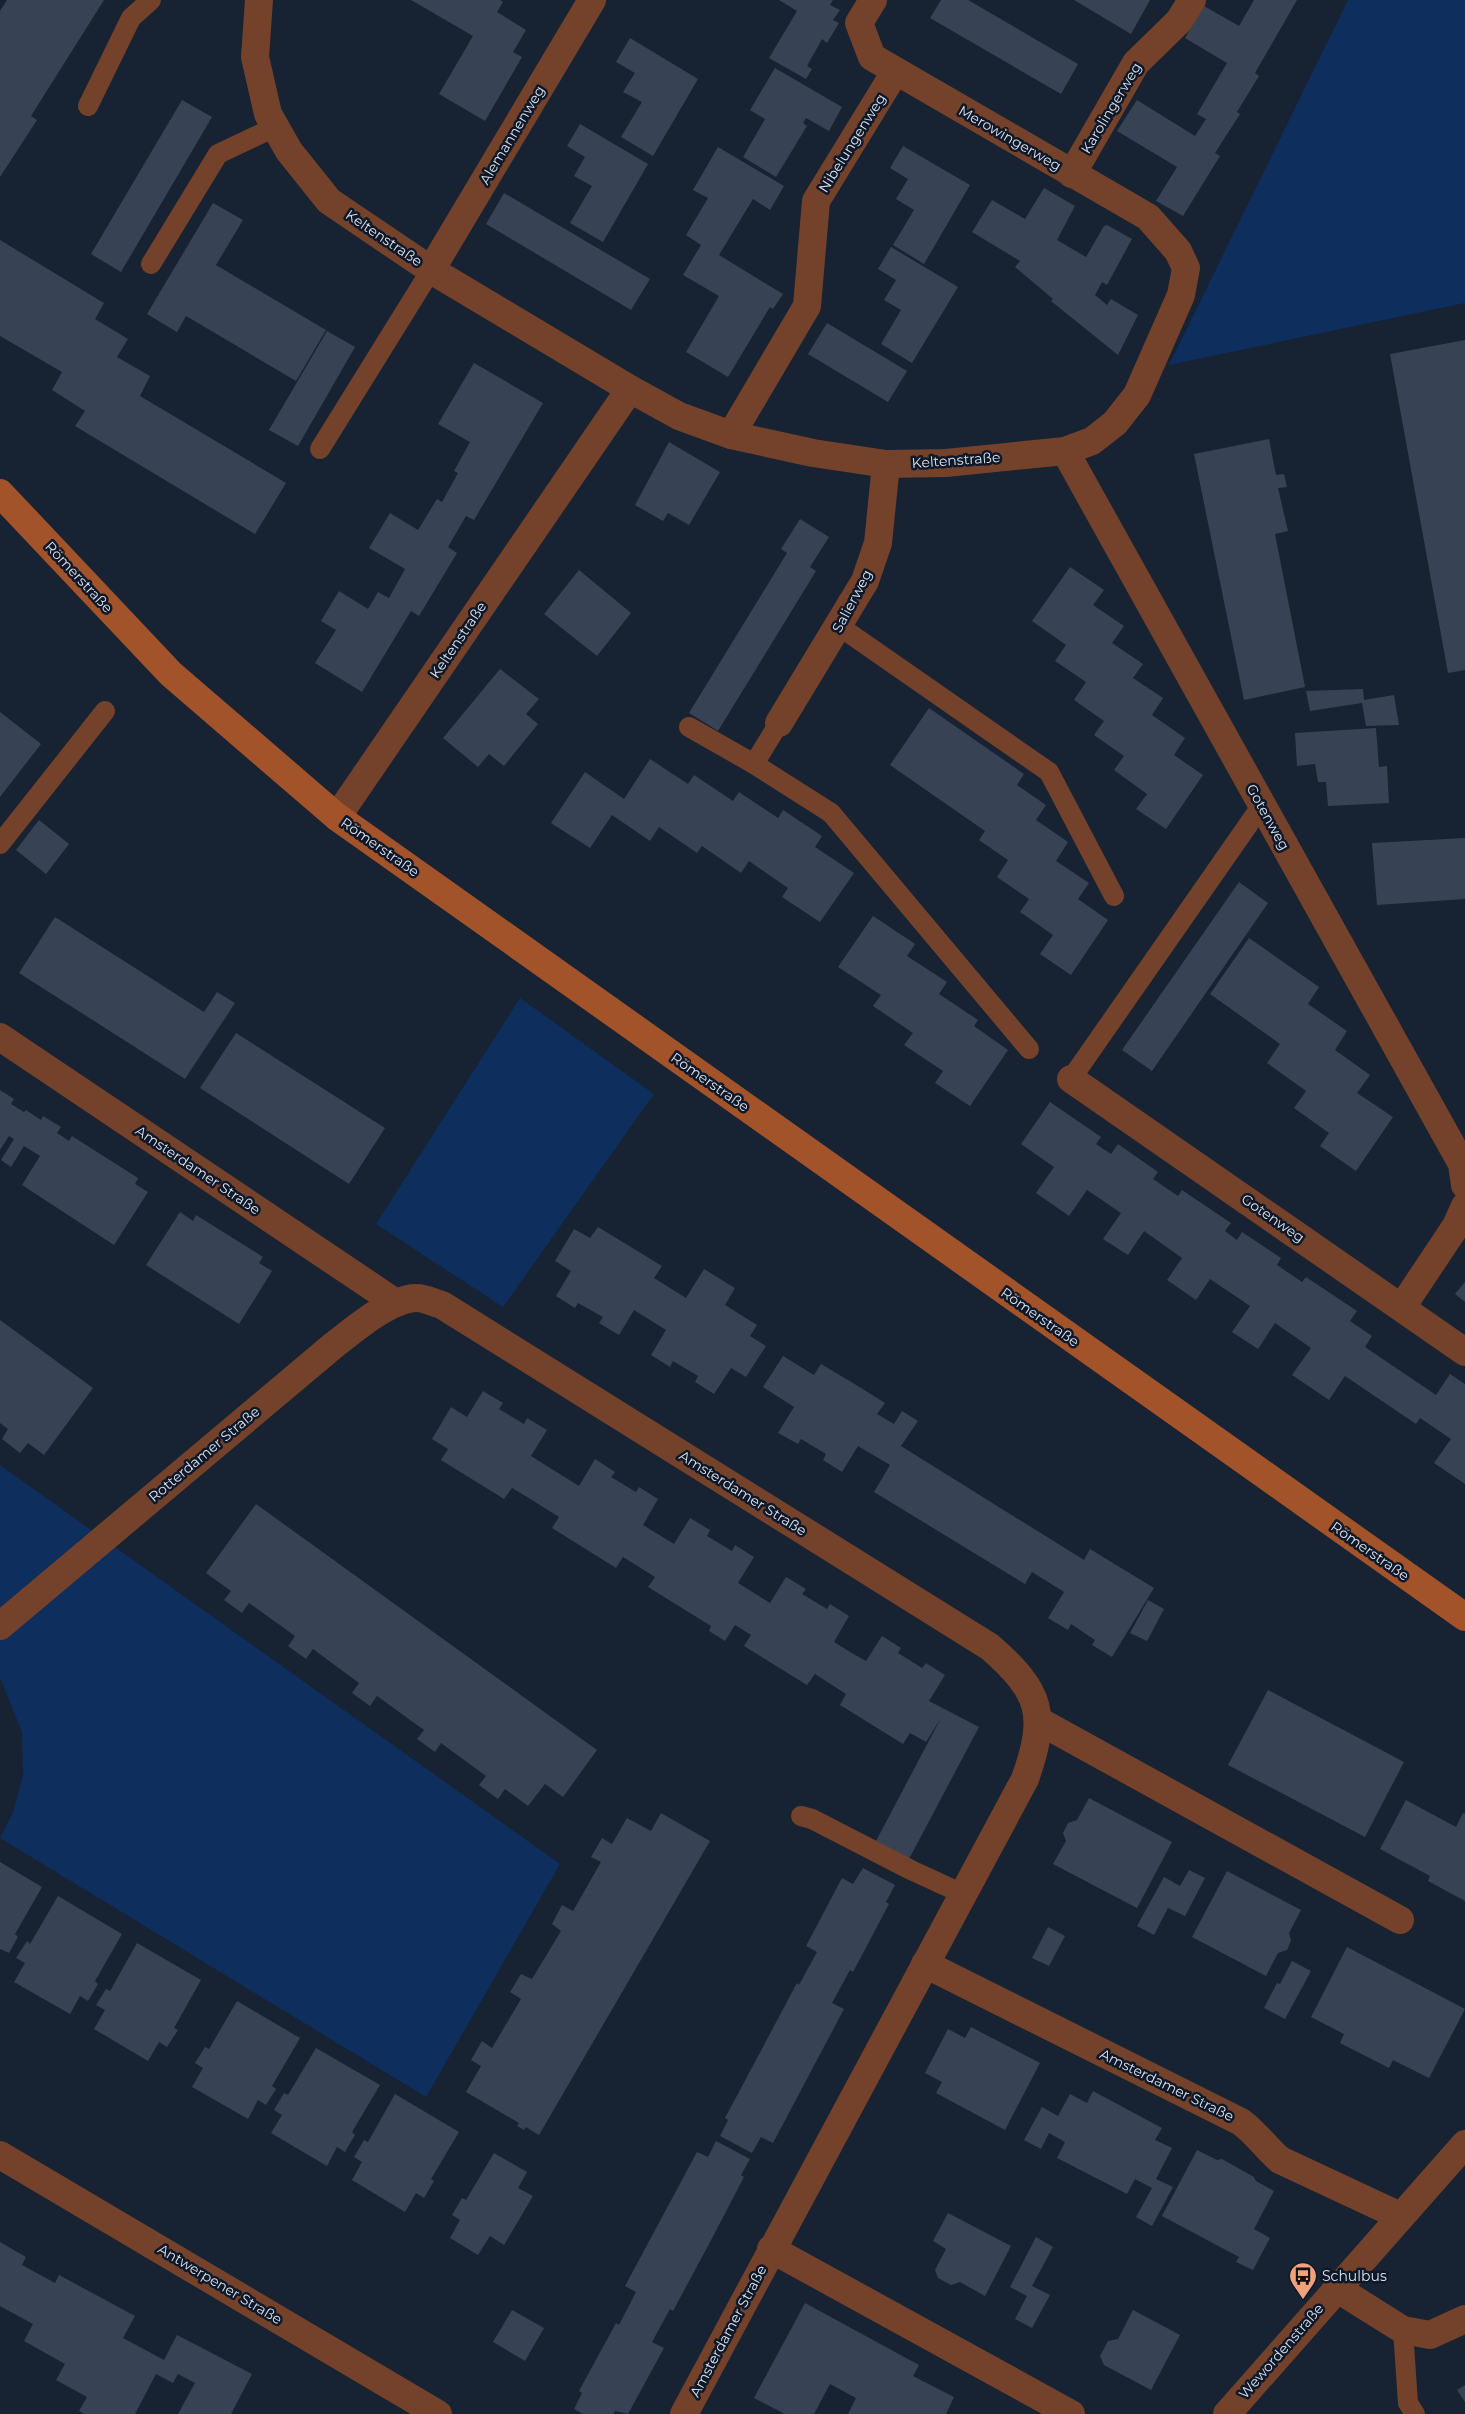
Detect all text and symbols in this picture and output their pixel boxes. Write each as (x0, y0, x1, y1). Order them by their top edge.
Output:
street label: Karolingerweg (1077, 59, 1145, 157)
street label: Alemannenweg (475, 82, 549, 188)
street label: Nibelungenweg (814, 90, 890, 196)
street label: Merowingerweg (956, 101, 1064, 175)
street label: Keltenstraße (342, 206, 426, 270)
street label: Keltenstraße (911, 448, 1001, 472)
street label: Römerstraße (41, 537, 117, 617)
street label: Salierweg (828, 566, 876, 636)
street label: Keltenstraße (426, 598, 490, 682)
street label: Gotenweg (1242, 781, 1294, 853)
street label: Römerstraße (337, 813, 423, 881)
street label: Römerstraße (667, 1048, 753, 1116)
street label: Amsterdamer Straße (132, 1121, 264, 1219)
street label: Gotenweg (1238, 1190, 1308, 1246)
street label: Römerstraße (997, 1283, 1083, 1351)
street label: Rotterdamer Straße (145, 1402, 263, 1506)
street label: Amsterdamer Straße (676, 1446, 810, 1540)
street label: Römerstraße (1327, 1517, 1413, 1585)
street label: Amsterdamer Straße (1097, 2045, 1237, 2125)
street label: Antwerpener Straße (155, 2240, 285, 2328)
bus stop icon: Schulbus (1288, 2261, 1318, 2300)
street label: Amsterdamer Straße (686, 2262, 770, 2400)
place label: Schulbus (1322, 2267, 1387, 2285)
street label: Wewordenstraße (1235, 2300, 1327, 2402)

